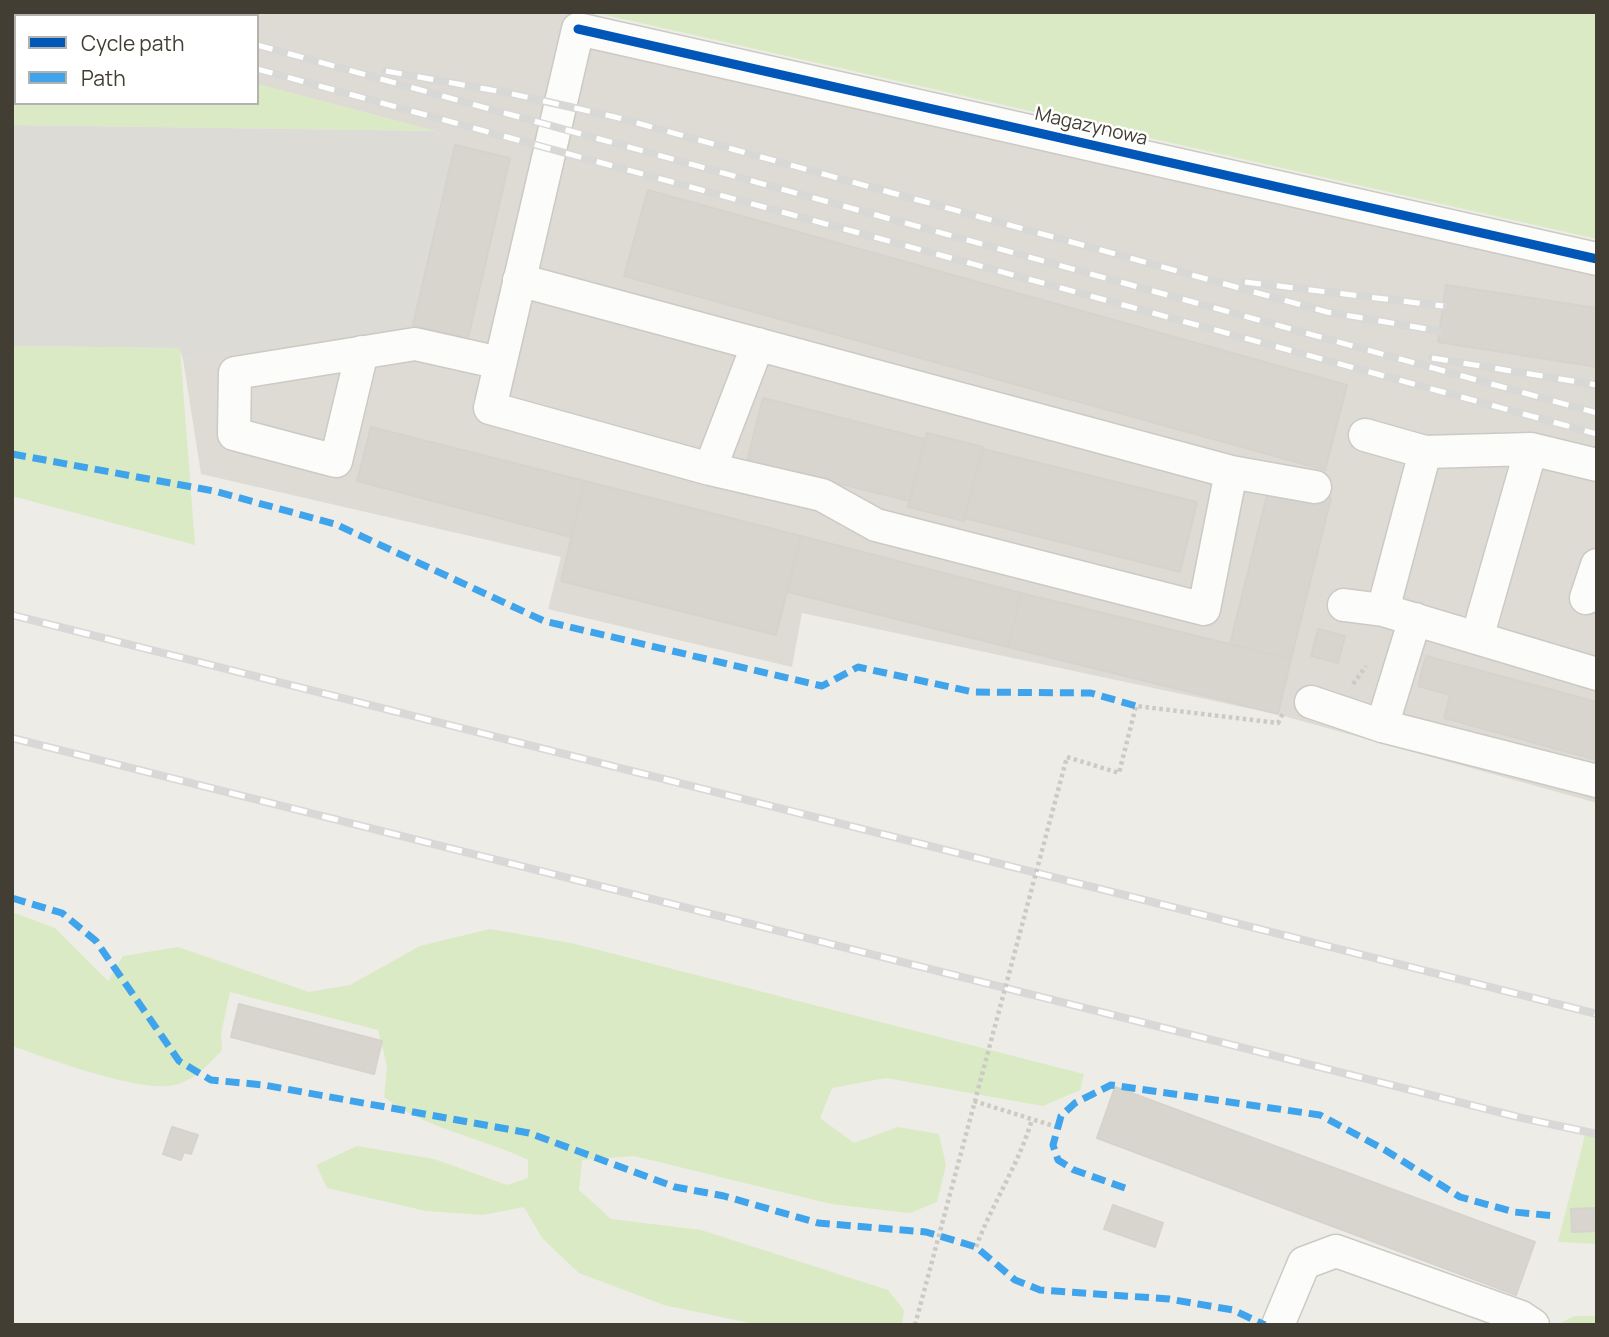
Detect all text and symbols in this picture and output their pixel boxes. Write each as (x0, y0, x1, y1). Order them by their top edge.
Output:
legend (14, 14, 259, 105)
text: Cycle path (81, 29, 184, 57)
text: Path (81, 64, 126, 92)
street label: Magazynowa (1033, 103, 1149, 151)

